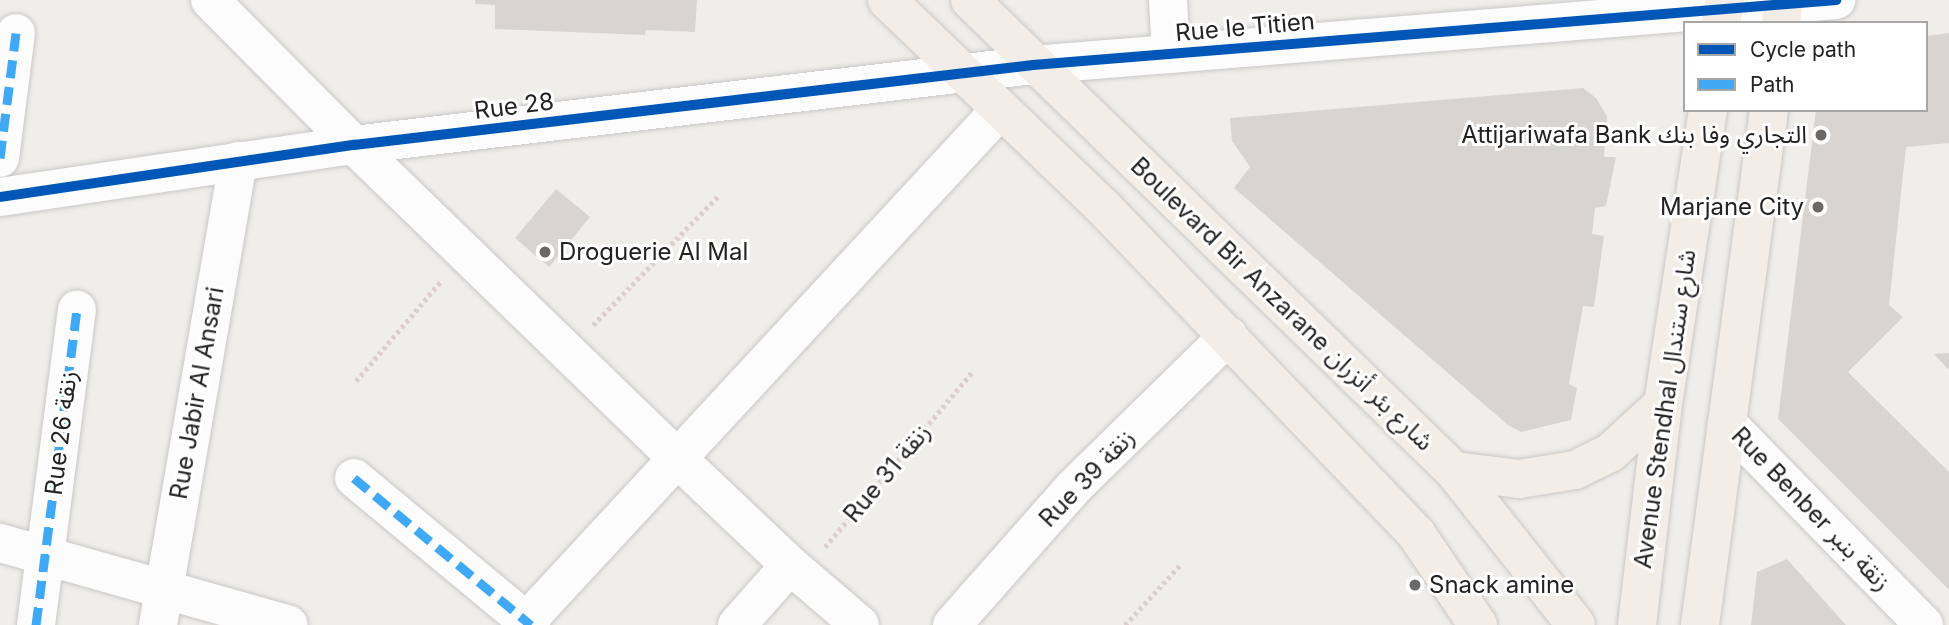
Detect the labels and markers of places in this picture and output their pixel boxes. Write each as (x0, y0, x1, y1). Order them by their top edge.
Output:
place label: Attijariwafa Bank التجاري وفا بنك (1461, 121, 1807, 149)
marker: Attijariwafa Bank التجاري وفا بنك (1813, 127, 1829, 143)
place label: Marjane City (1660, 193, 1804, 221)
marker: Marjane City (1810, 199, 1826, 215)
place label: Droguerie Al Mal (559, 238, 748, 266)
marker: Droguerie Al Mal (537, 244, 553, 260)
place label: Snack amine (1429, 571, 1574, 599)
marker: Snack amine (1407, 577, 1423, 593)

